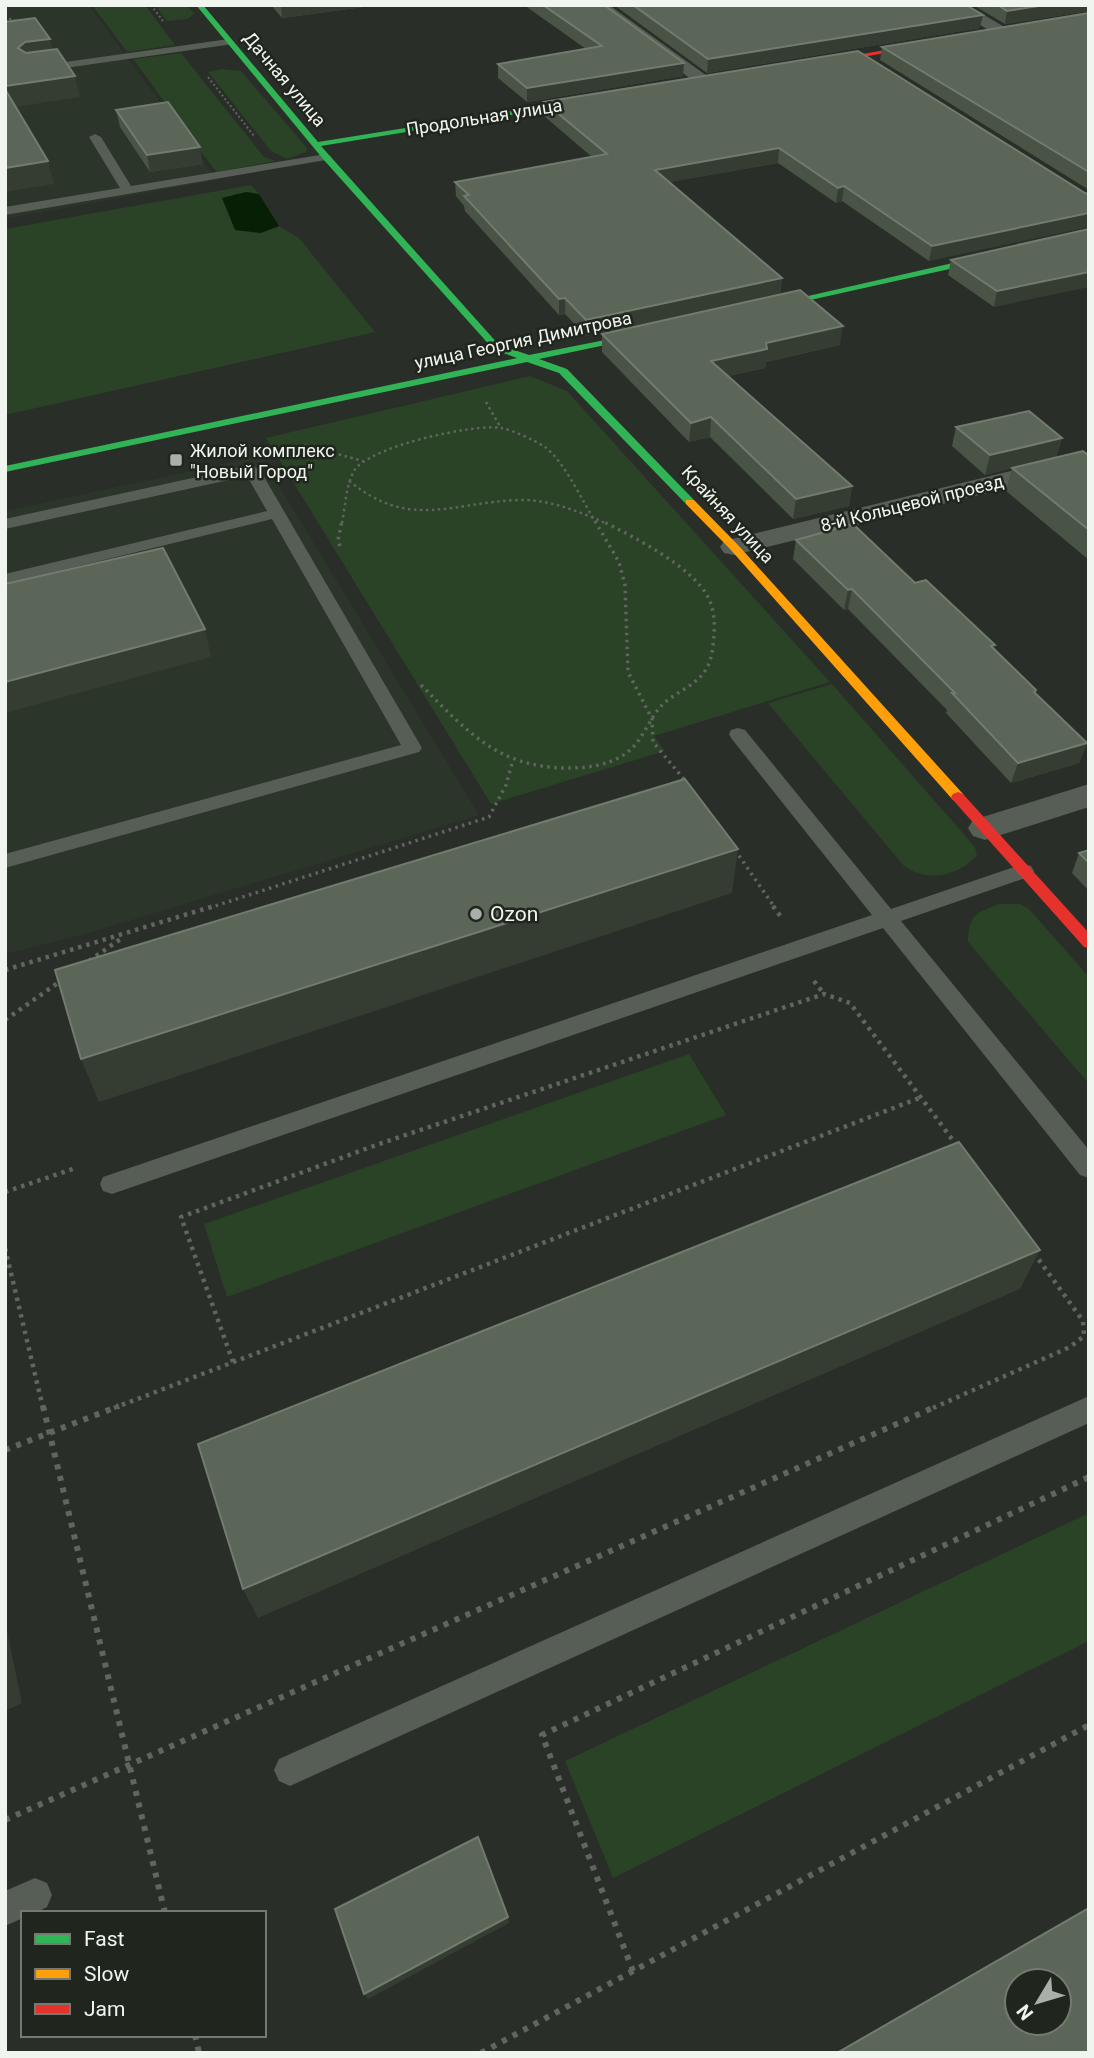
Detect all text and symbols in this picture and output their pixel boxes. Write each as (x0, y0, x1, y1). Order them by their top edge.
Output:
street label: Дачная улица (239, 27, 331, 131)
street label: Продольная улица (404, 94, 564, 140)
street label: улица Георгия Димитрова (413, 307, 633, 373)
place label: Жилой комплекс "Новый Город" (190, 440, 335, 482)
marker: Жилой комплекс "Новый Город" (168, 452, 184, 468)
street label: Крайняя улица (677, 461, 779, 567)
street label: 8-й Кольцевой проезд (818, 470, 1006, 536)
place label: Ozon (490, 902, 538, 926)
marker: Ozon (468, 906, 484, 922)
legend (21, 1911, 266, 2037)
text: Fast (84, 1927, 125, 1951)
text: Slow (84, 1962, 130, 1986)
north arrow (1003, 1967, 1073, 2037)
text: Jam (84, 1997, 125, 2021)
text: N (1012, 2000, 1038, 2025)

